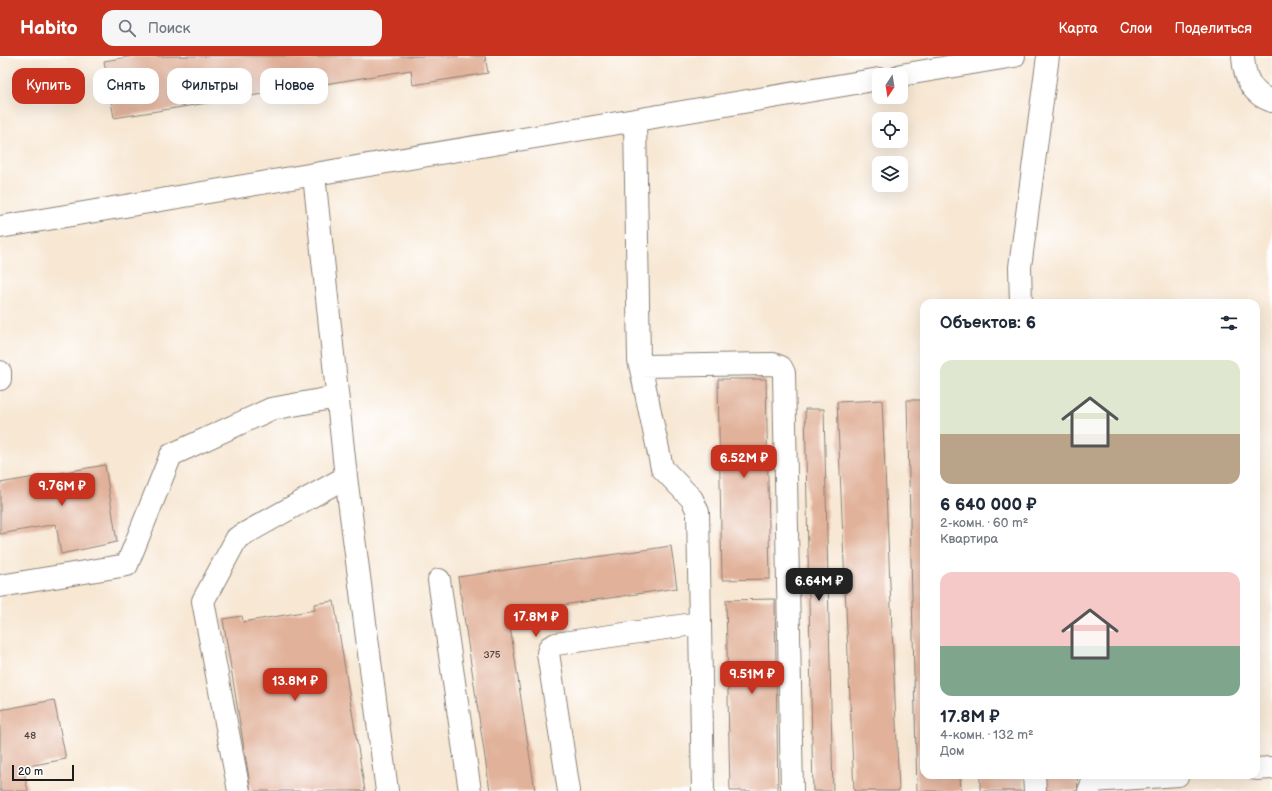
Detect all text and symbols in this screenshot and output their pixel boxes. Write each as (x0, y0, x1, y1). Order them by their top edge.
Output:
search box (102, 10, 382, 46)
text: Habito (20, 17, 78, 40)
icon: search (116, 17, 138, 39)
text: Поиск (148, 19, 190, 38)
text: Карта (1058, 20, 1098, 37)
text: Слои (1120, 20, 1152, 37)
text: Поделиться (1174, 20, 1252, 37)
chip: Купить (12, 68, 85, 104)
chip: Снять (93, 68, 159, 104)
chip: Фильтры (167, 68, 252, 104)
chip: Новое (260, 68, 328, 104)
north arrow (872, 68, 908, 104)
map controls (872, 68, 908, 192)
button: locate (872, 112, 908, 148)
button: layers (872, 156, 908, 192)
icon: filters (1218, 312, 1240, 334)
text: Объектов: 6 (940, 313, 1036, 333)
icon: home (1054, 386, 1126, 458)
pin: 6.52M ₽ (707, 445, 781, 479)
text: 6.52M ₽ (720, 450, 768, 466)
pin: 9.76M ₽ (25, 473, 99, 507)
text: 9.76M ₽ (38, 478, 86, 494)
text: 6 640 000 ₽ (940, 495, 1037, 515)
text: 2-комн. · 60 m² (940, 515, 1028, 531)
text: Квартира (940, 531, 998, 547)
pin: 6.64M ₽ (782, 568, 856, 602)
text: 6.64M ₽ (795, 573, 843, 589)
icon: home (1054, 598, 1126, 670)
pin: 17.8M ₽ (499, 604, 573, 638)
text: 17.8M ₽ (513, 609, 559, 625)
house number: 375 (484, 649, 501, 661)
pin: 9.51M ₽ (715, 661, 789, 695)
text: 9.51M ₽ (729, 666, 775, 682)
pin: 13.8M ₽ (258, 668, 332, 702)
text: 13.8M ₽ (272, 673, 318, 689)
text: 17.8M ₽ (940, 707, 1000, 727)
text: 4-комн. · 132 m² (940, 727, 1034, 743)
house number: 48 (24, 730, 36, 742)
text: Дом (940, 743, 965, 759)
scale bar (12, 763, 74, 782)
text: 20 m (18, 765, 43, 778)

